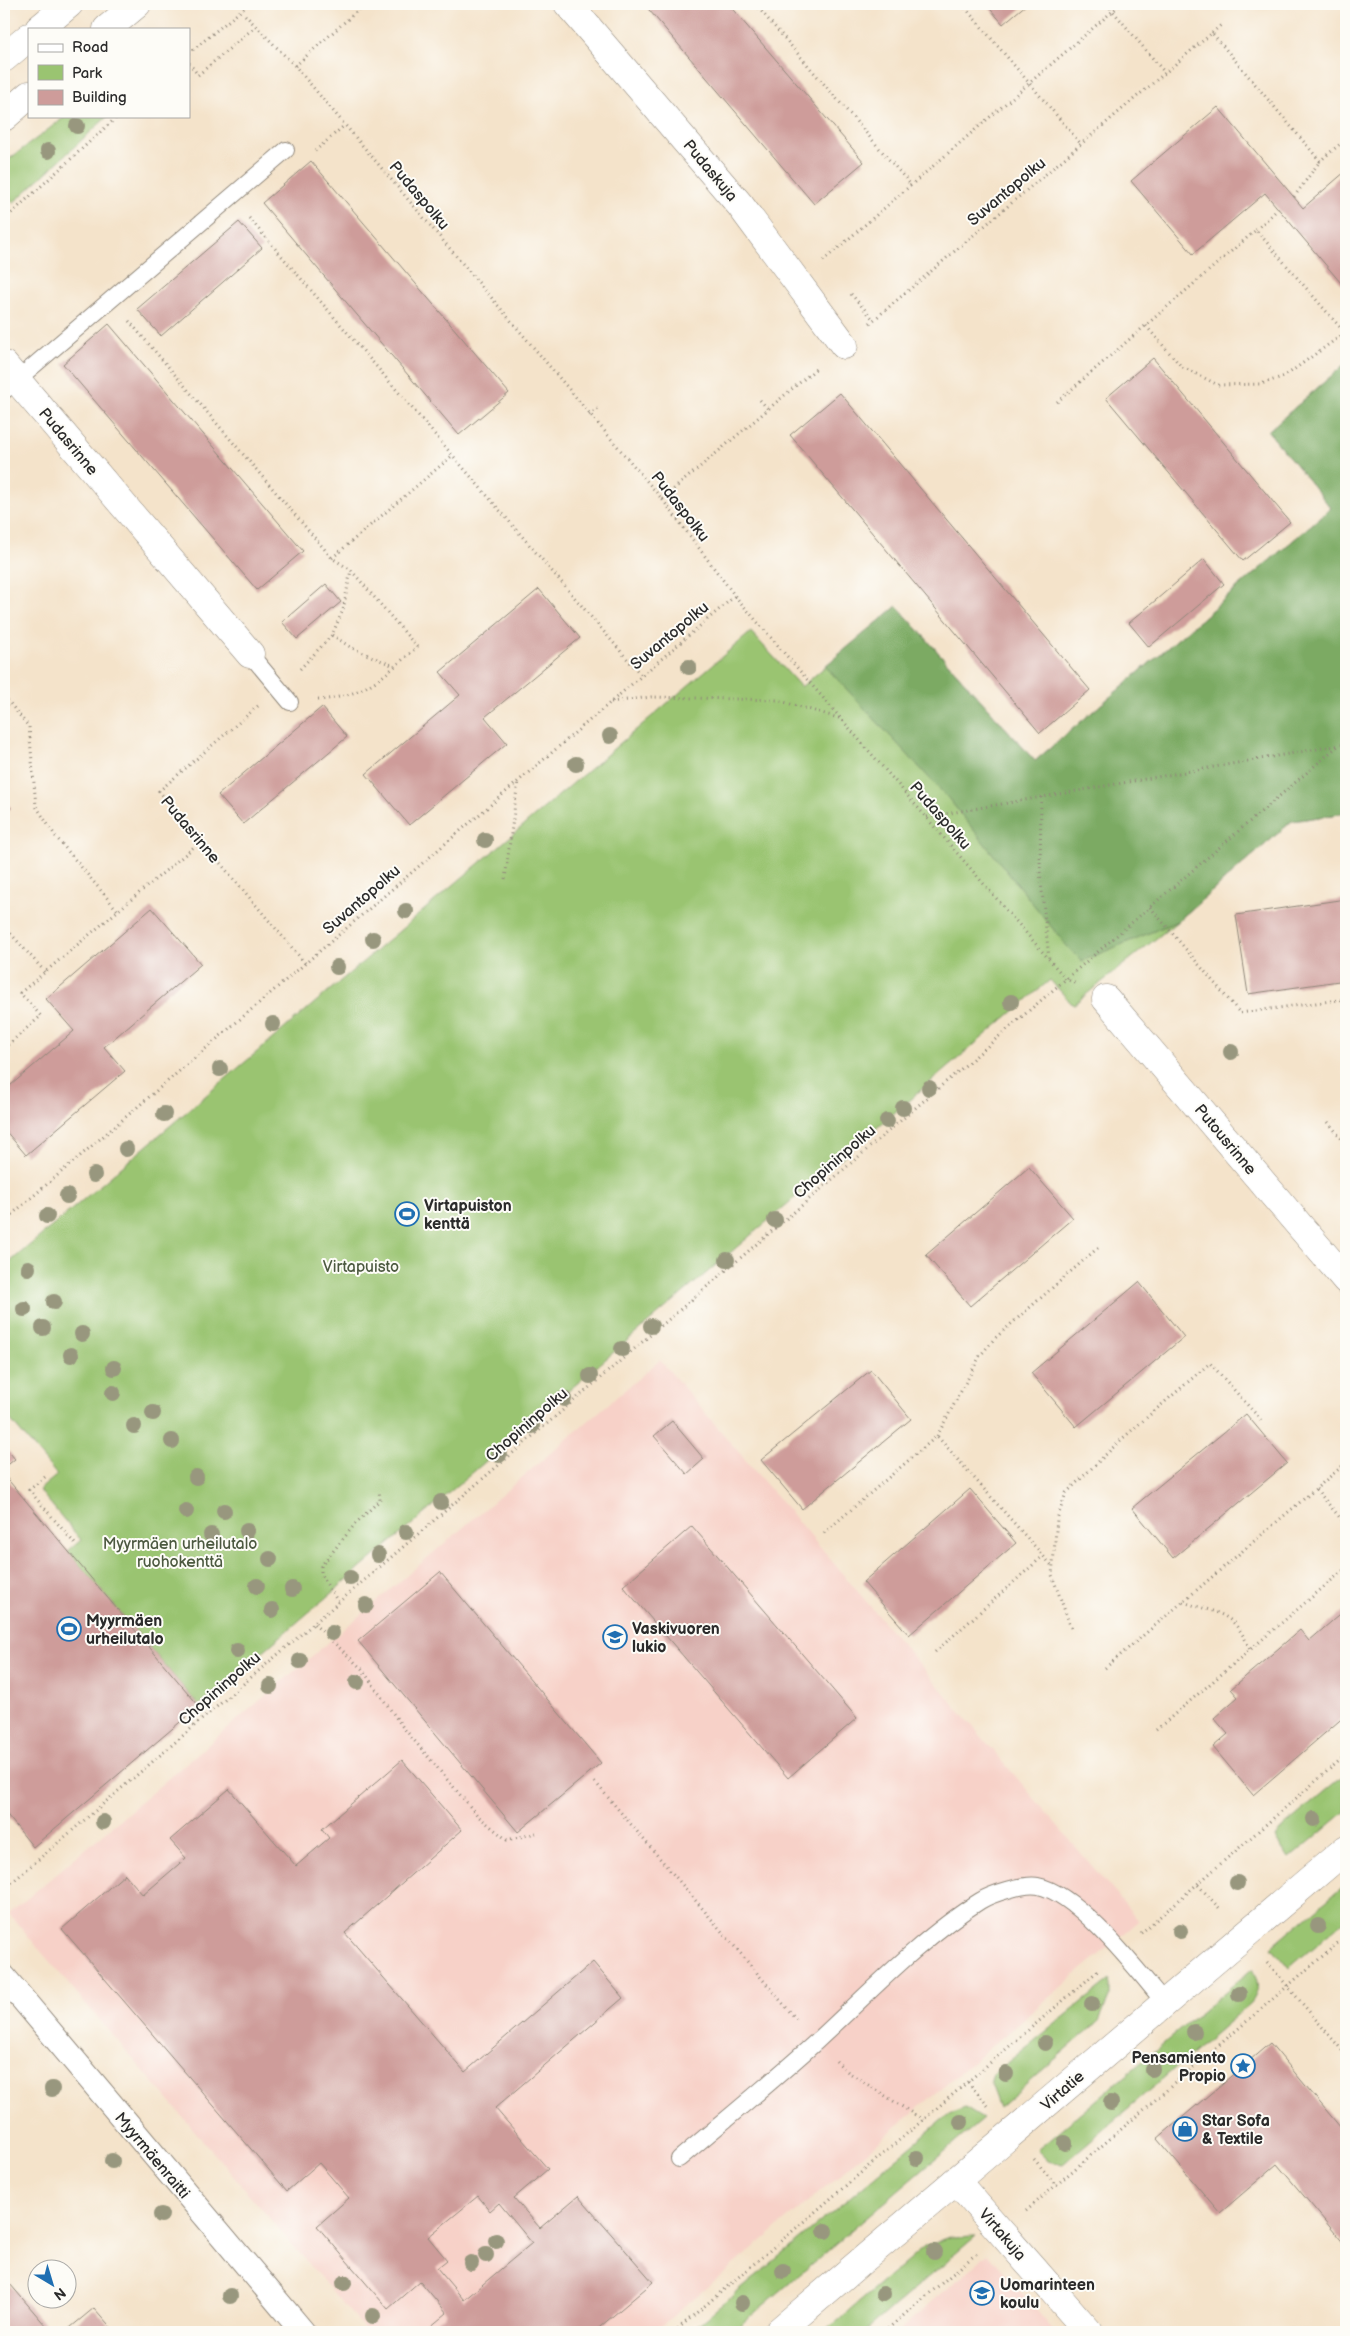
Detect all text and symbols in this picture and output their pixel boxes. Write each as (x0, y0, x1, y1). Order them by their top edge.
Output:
legend (28, 28, 190, 118)
text: Road (72, 38, 108, 57)
text: Park (72, 64, 103, 83)
text: Building (72, 88, 127, 107)
street label: Pudaskuja (679, 136, 741, 206)
street label: Suvantopolku (964, 154, 1050, 230)
street label: Pudaspolku (385, 158, 453, 234)
street label: Pudasrinne (34, 404, 102, 480)
street label: Pudaspolku (647, 468, 713, 546)
street label: Suvantopolku (627, 598, 713, 674)
street label: Pudaspolku (905, 778, 974, 854)
street label: Pudasrinne (156, 792, 224, 868)
street label: Suvantopolku (319, 861, 405, 939)
street label: Putousrinne (1190, 1101, 1260, 1179)
street label: Chopininpolku (790, 1121, 880, 1203)
place label: Virtapuiston kenttä (424, 1197, 512, 1234)
sports icon: Virtapuiston kenttä (394, 1201, 420, 1227)
park label: Virtapuisto (323, 1258, 399, 1277)
street label: Chopininpolku (482, 1384, 572, 1466)
park label: Myyrmäen urheilutalo ruohokenttä (103, 1535, 257, 1572)
place label: Myyrmäen urheilutalo (86, 1612, 164, 1649)
sports icon: Myyrmäen urheilutalo (56, 1616, 82, 1642)
place label: Vaskivuoren lukio (632, 1620, 720, 1657)
school or university icon: Vaskivuoren lukio (602, 1624, 628, 1650)
street label: Chopininpolku (175, 1648, 265, 1730)
place label: Pensamiento Propio (1132, 2049, 1226, 2086)
place icon: Pensamiento Propio (1230, 2053, 1256, 2079)
street label: Virtatie (1037, 2067, 1089, 2115)
street label: Myyrmäenraitti (110, 2109, 193, 2203)
place label: Star Sofa & Textile (1202, 2112, 1270, 2149)
shop icon: Star Sofa & Textile (1172, 2116, 1198, 2142)
street label: Virtakuja (974, 2205, 1030, 2265)
north arrow (28, 2258, 78, 2308)
place label: Uomarinteen koulu (1000, 2276, 1095, 2313)
school or university icon: Uomarinteen koulu (969, 2280, 995, 2306)
text: N (50, 2284, 69, 2304)

